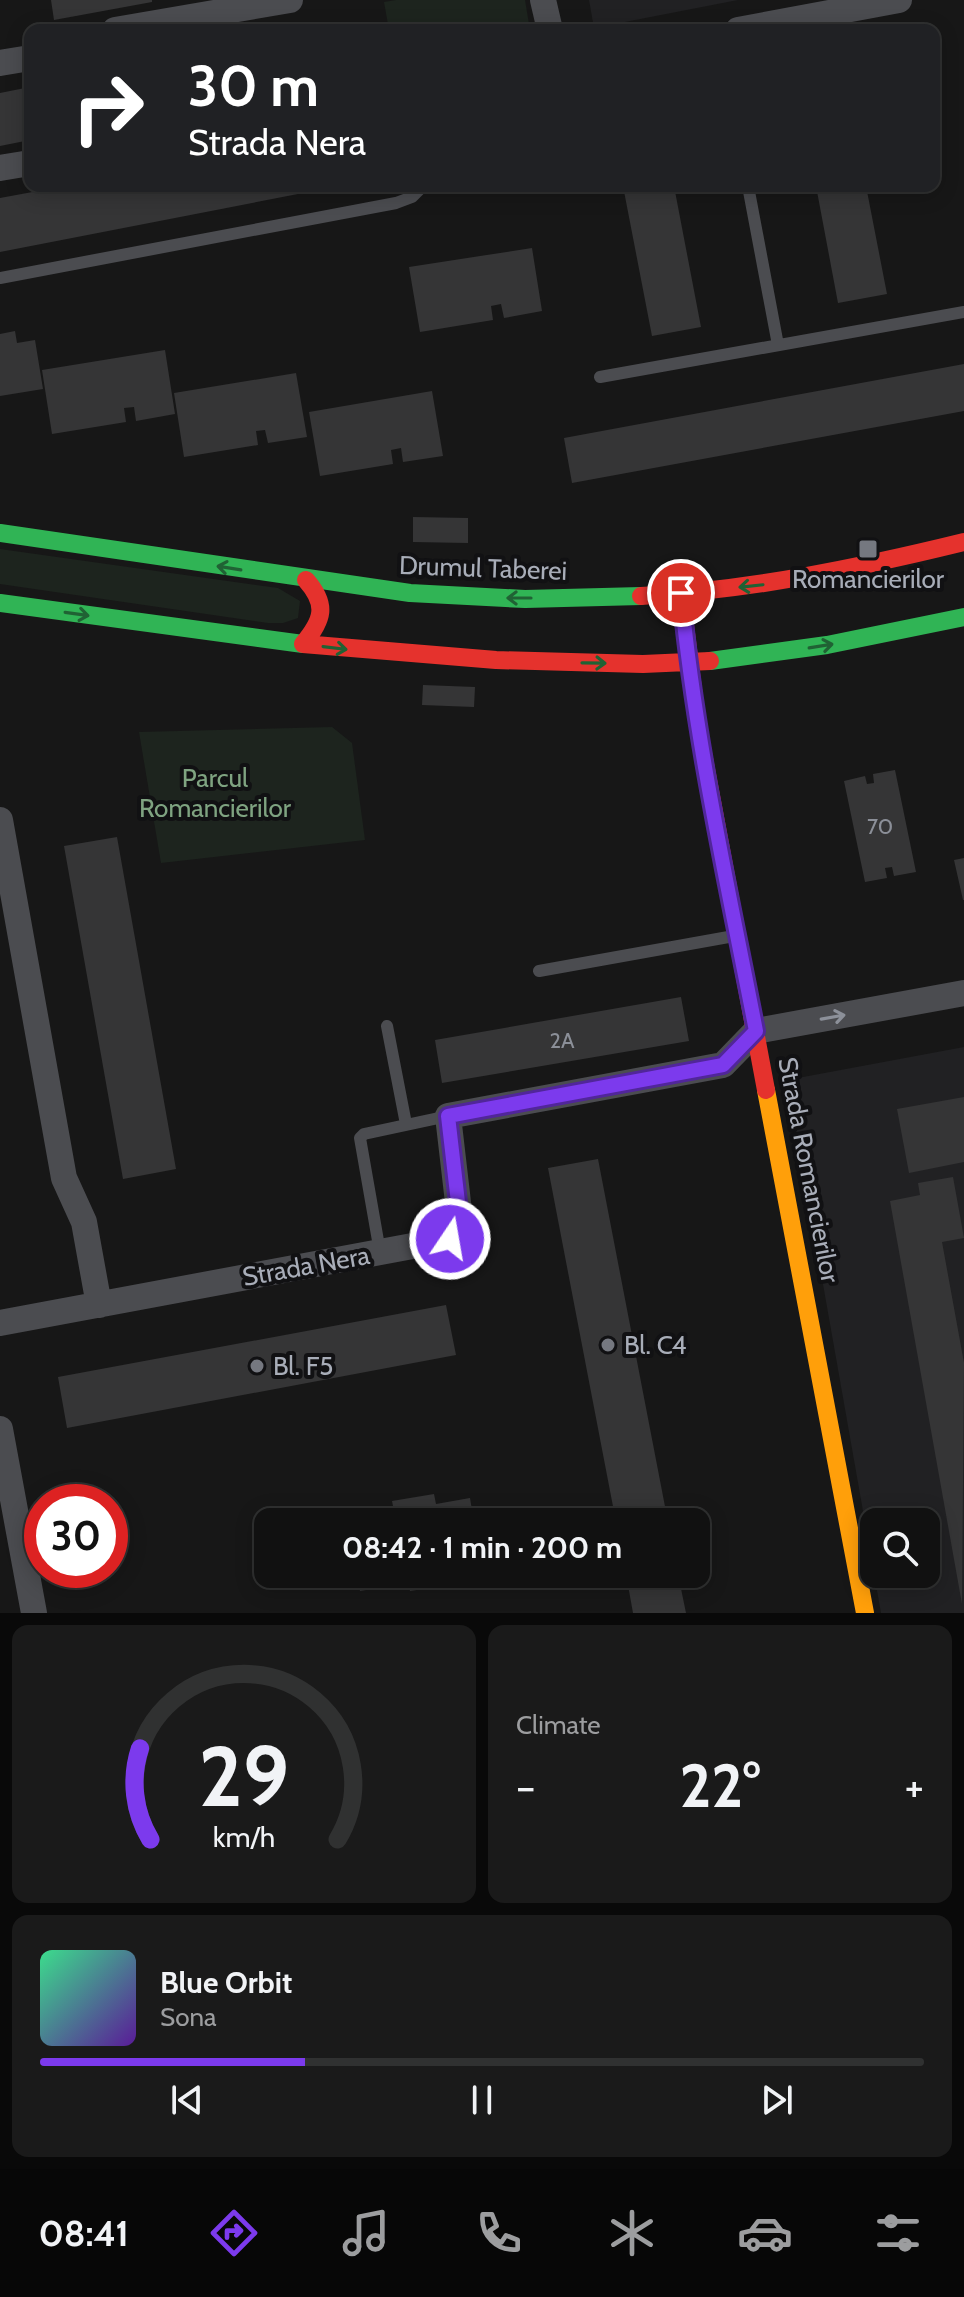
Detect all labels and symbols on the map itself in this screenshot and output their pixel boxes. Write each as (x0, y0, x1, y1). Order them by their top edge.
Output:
marker: Romancierilor (857, 538, 879, 560)
street label: Drumul Taberei (398, 549, 568, 587)
pin (647, 559, 715, 627)
one-way arrow (217, 560, 242, 575)
place label: Romancierilor (792, 563, 945, 595)
one-way arrow (738, 579, 765, 594)
one-way arrow (506, 590, 533, 606)
one-way arrow (64, 607, 89, 622)
one-way arrow (807, 638, 833, 653)
one-way arrow (322, 641, 347, 656)
one-way arrow (580, 655, 607, 671)
park label: Parcul Romancierilor (139, 762, 292, 824)
house number: 70 (867, 813, 893, 840)
one-way arrow (820, 1008, 845, 1023)
house number: 2A (549, 1027, 575, 1054)
street label: Strada Romancierilor (771, 1055, 847, 1286)
position arrow (408, 1197, 492, 1281)
street label: Strada Nera (240, 1239, 373, 1293)
place label: Bl. C4 (624, 1329, 687, 1361)
marker: Bl. C4 (599, 1336, 617, 1354)
place label: Bl. F5 (273, 1350, 333, 1382)
marker: Bl. F5 (248, 1357, 266, 1375)
speed limit sign: 30 (24, 1484, 128, 1588)

